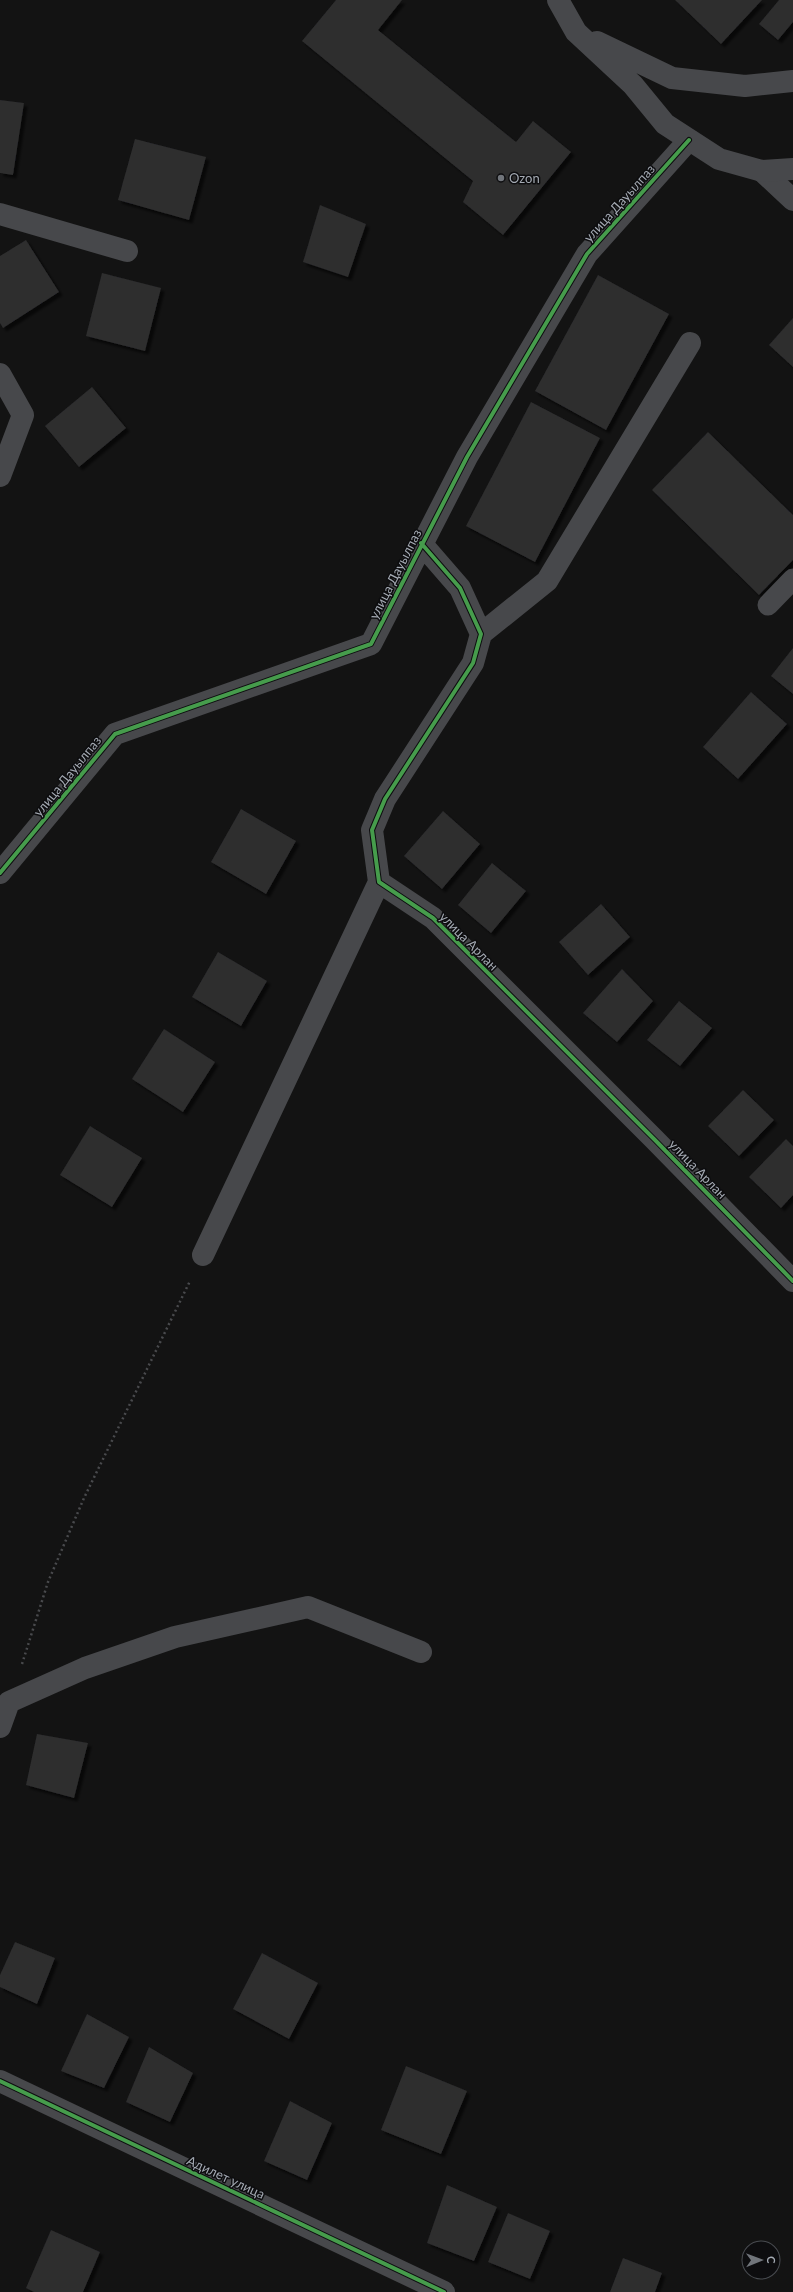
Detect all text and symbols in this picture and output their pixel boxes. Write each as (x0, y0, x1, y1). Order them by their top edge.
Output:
street label: улица Дауылпаз (580, 161, 658, 245)
place label: Ozon (509, 170, 540, 186)
marker: Ozon (496, 173, 506, 183)
street label: улица Дауылпаз (365, 526, 425, 622)
street label: улица Дауылпаз (30, 733, 104, 819)
street label: улица Арлан (436, 908, 502, 974)
street label: улица Арлан (666, 1136, 730, 1202)
street label: Адилет улица (184, 2152, 268, 2202)
north arrow (741, 2240, 781, 2280)
text: С (765, 2256, 778, 2264)

